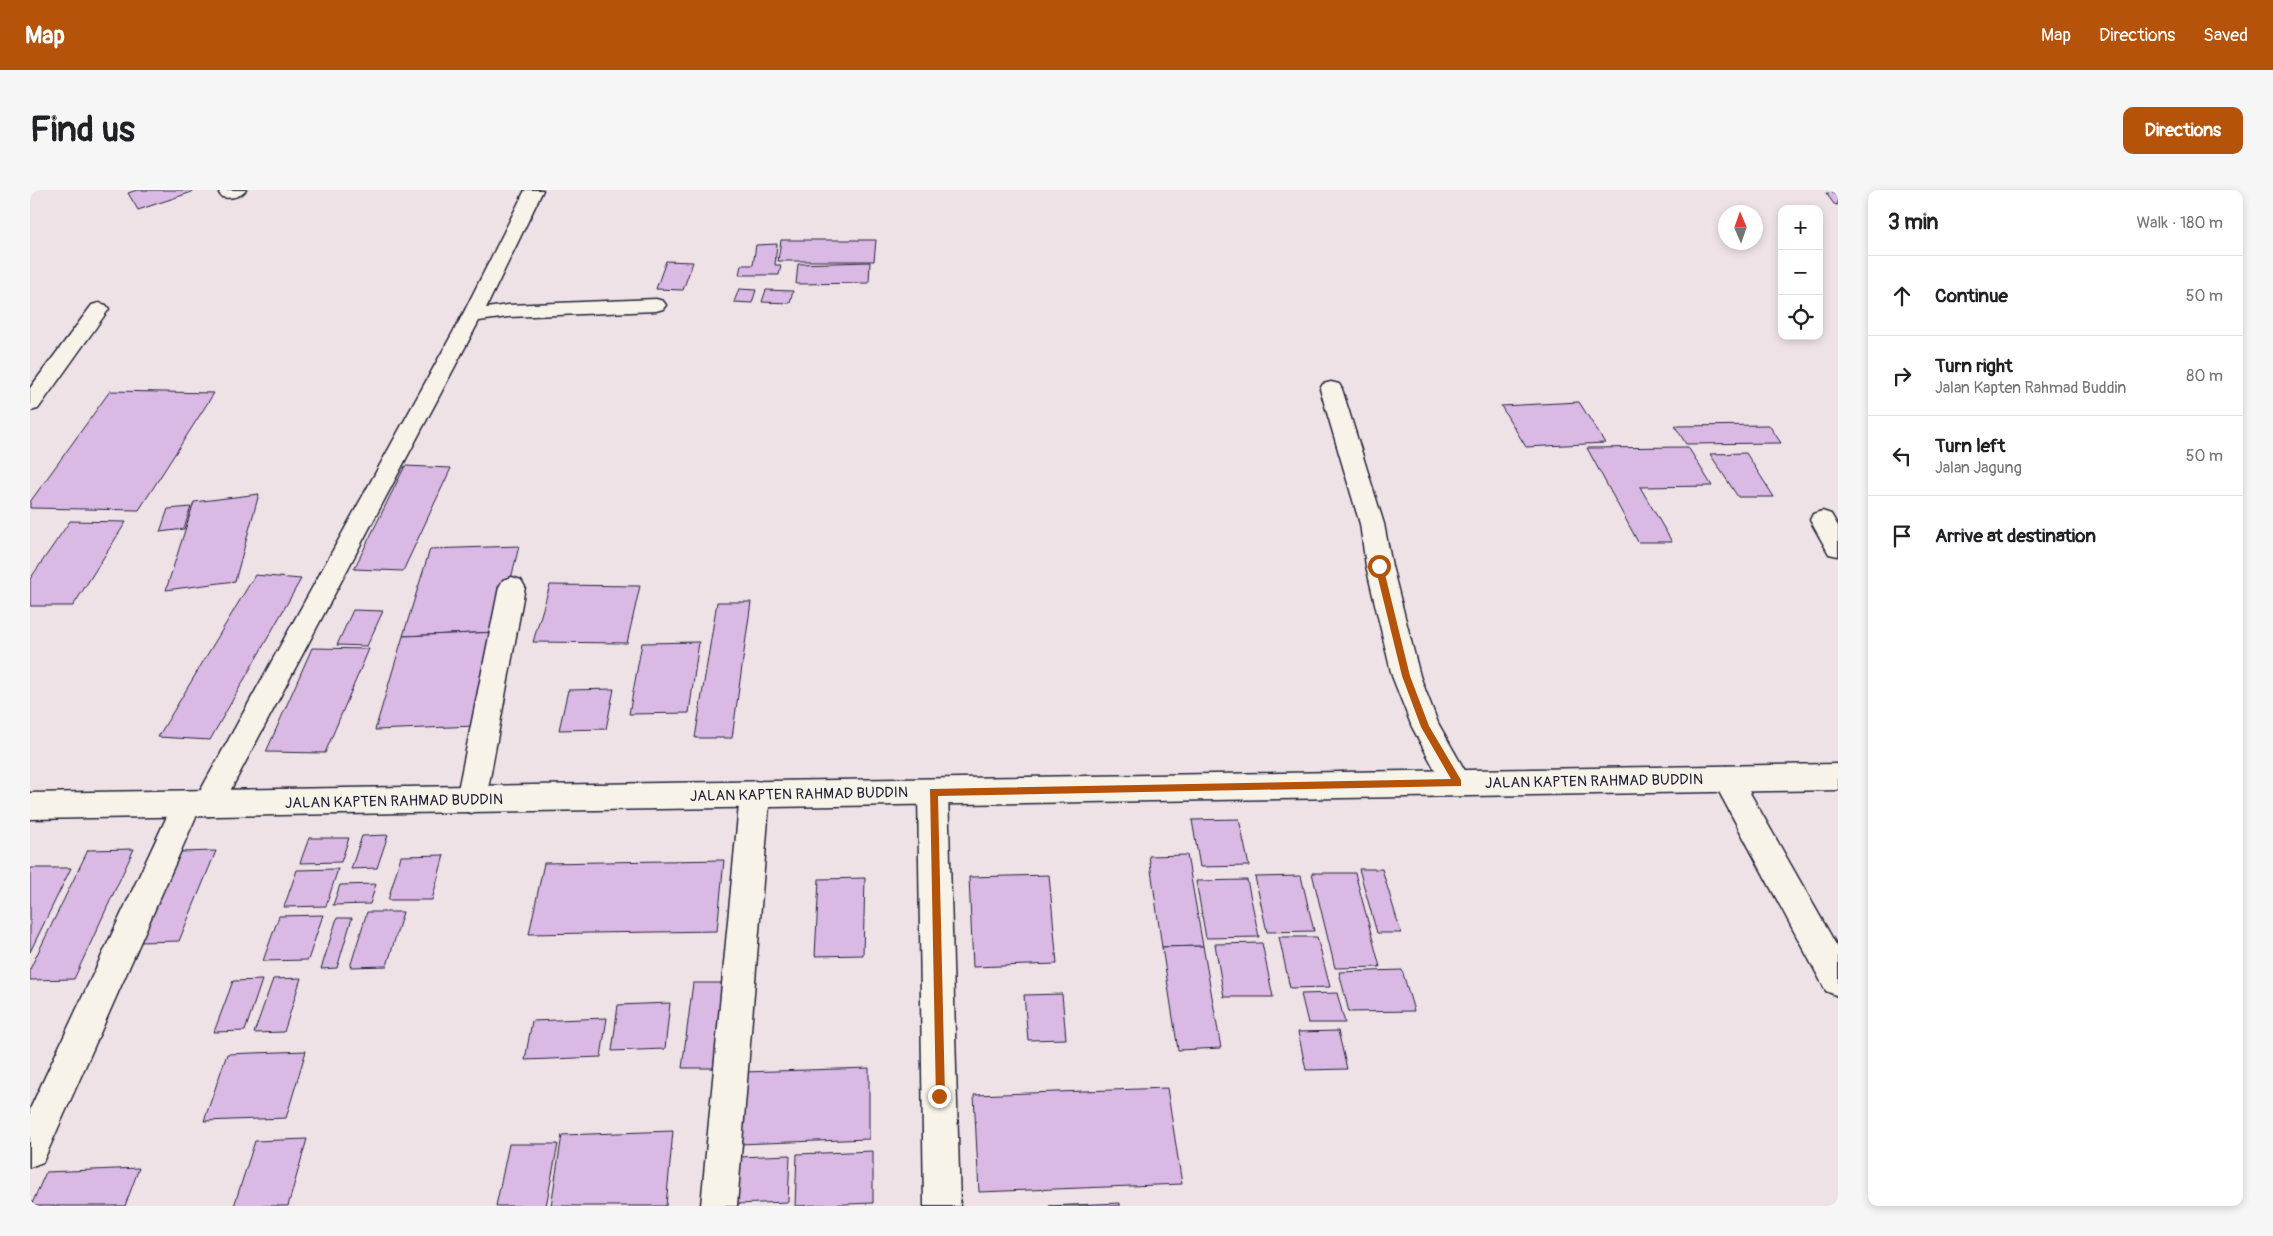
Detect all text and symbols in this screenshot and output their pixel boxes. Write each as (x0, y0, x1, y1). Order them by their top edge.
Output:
text: Map (25, 21, 65, 50)
text: Map (2041, 24, 2071, 47)
text: Directions (2099, 24, 2175, 47)
text: Saved (2203, 24, 2248, 47)
button: Directions (2123, 107, 2243, 154)
text: Find us (30, 108, 135, 152)
north arrow (1718, 205, 1763, 250)
map controls (1778, 205, 1823, 340)
button: + (1778, 205, 1823, 250)
text: 3 min (1888, 209, 1938, 236)
text: Walk · 180 m (2136, 213, 2223, 233)
button: − (1778, 250, 1823, 295)
icon: ahead (1888, 282, 1916, 310)
text: Continue (1935, 284, 2008, 308)
text: 50 m (2186, 286, 2223, 306)
button: locate (1778, 295, 1823, 340)
text: Turn right (1935, 354, 2013, 378)
icon: right (1888, 362, 1916, 390)
text: 80 m (2186, 366, 2223, 386)
text: Jalan Kapten Rahmad Buddin (1935, 378, 2126, 398)
text: Turn left (1935, 434, 2005, 458)
icon: left (1888, 442, 1916, 470)
text: 50 m (2186, 446, 2223, 466)
text: Jalan Jagung (1935, 458, 2022, 478)
icon: arrive (1888, 522, 1916, 550)
text: Arrive at destination (1935, 524, 2096, 548)
route start (1368, 555, 1391, 578)
street label: JALAN KAPTEN RAHMAD BUDDIN (1485, 770, 1703, 793)
street label: JALAN KAPTEN RAHMAD BUDDIN (690, 783, 908, 806)
street label: JALAN KAPTEN RAHMAD BUDDIN (285, 790, 503, 813)
route end (928, 1085, 951, 1108)

